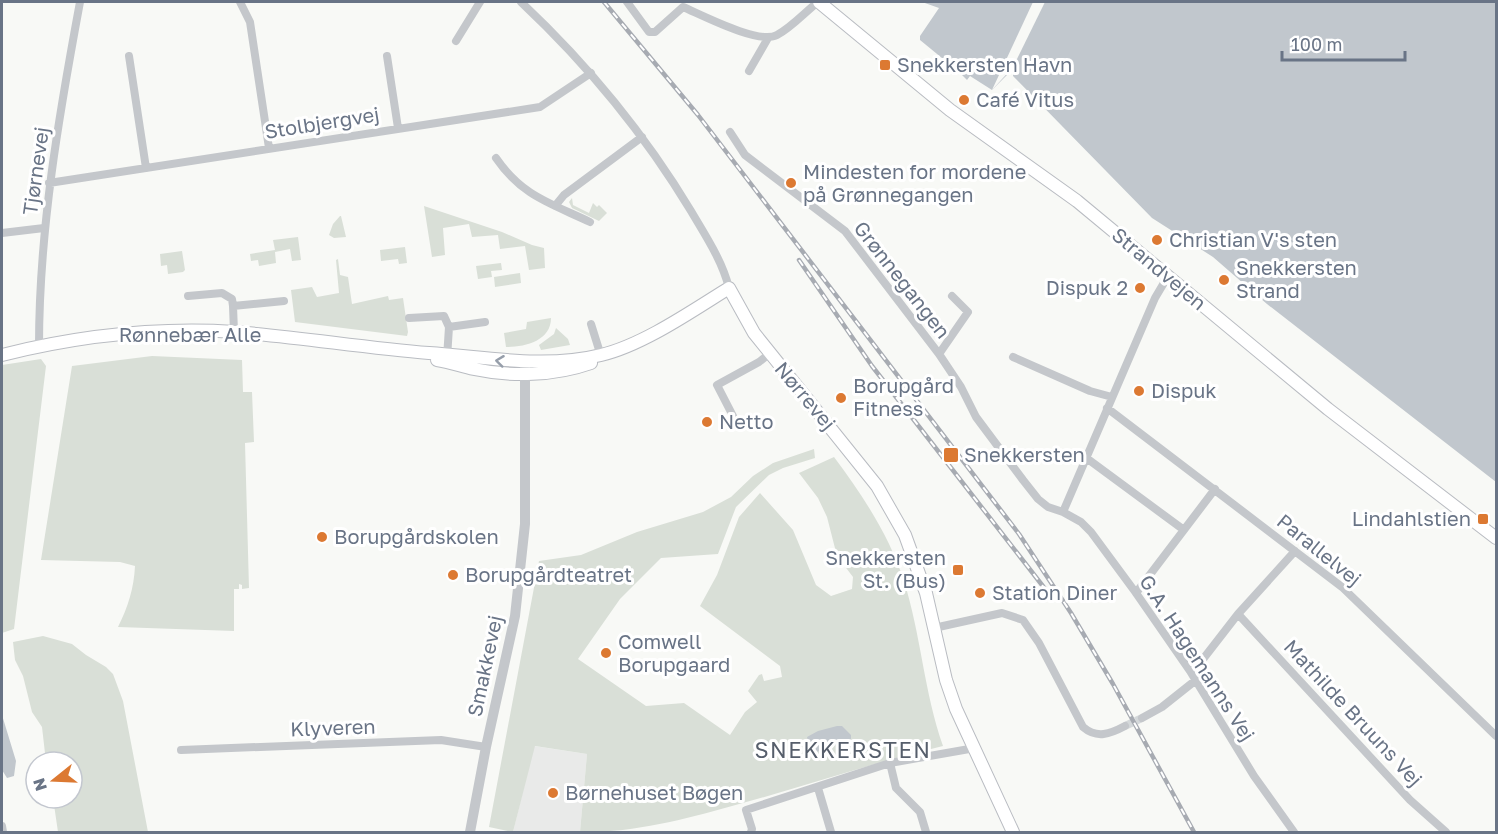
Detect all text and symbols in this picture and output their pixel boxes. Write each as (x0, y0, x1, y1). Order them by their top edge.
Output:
scale bar (1282, 24, 1405, 62)
text: 100 m (1291, 33, 1342, 55)
place label: Snekkersten Havn (897, 52, 1072, 76)
marker: Snekkersten Havn (878, 58, 892, 72)
place label: Café Vitus (976, 87, 1074, 111)
marker: Café Vitus (957, 93, 971, 107)
street label: Stolbjergvej (263, 101, 381, 143)
street label: Tjørnevej (17, 125, 53, 217)
place label: Mindesten for mordene på Grønnegangen (803, 159, 1026, 206)
marker: Mindesten for mordene på Grønnegangen (784, 176, 798, 190)
street label: Grønnegangen (850, 216, 956, 343)
street label: Strandvejen (1108, 222, 1212, 315)
place label: Christian V's sten (1169, 227, 1337, 251)
marker: Christian V's sten (1150, 233, 1164, 247)
place label: Snekkersten Strand (1236, 255, 1357, 302)
marker: Snekkersten Strand (1217, 273, 1231, 287)
place label: Dispuk 2 (1046, 275, 1128, 299)
marker: Dispuk 2 (1133, 281, 1147, 295)
street label: Rønnebær Alle (119, 322, 261, 346)
one-way arrow (496, 355, 505, 367)
street label: Nørrevej (770, 356, 841, 434)
place label: Borupgård Fitness (853, 373, 954, 420)
place label: Dispuk (1151, 378, 1217, 402)
marker: Dispuk (1132, 384, 1146, 398)
marker: Borupgård Fitness (834, 391, 848, 405)
place label: Netto (719, 409, 774, 433)
marker: Netto (700, 415, 714, 429)
place label: Snekkersten (964, 442, 1085, 466)
marker: Snekkersten (942, 446, 960, 464)
place label: Lindahlstien (1352, 506, 1471, 530)
street label: Parallelvej (1273, 508, 1366, 590)
marker: Lindahlstien (1476, 512, 1490, 526)
place label: Borupgårdskolen (334, 524, 499, 548)
marker: Borupgårdskolen (315, 530, 329, 544)
place label: Snekkersten St. (Bus) (825, 545, 946, 592)
place label: Borupgårdteatret (465, 562, 632, 586)
marker: Snekkersten St. (Bus) (951, 563, 965, 577)
marker: Borupgårdteatret (446, 568, 460, 582)
street label: G.A. Hagemanns Vej (1135, 570, 1261, 745)
place label: Station Diner (992, 580, 1117, 604)
marker: Station Diner (973, 586, 987, 600)
street label: Smakkevej (462, 613, 506, 719)
place label: Comwell Borupgaard (618, 629, 730, 676)
street label: Mathilde Bruuns Vej (1280, 634, 1428, 791)
marker: Comwell Borupgaard (599, 646, 613, 660)
street label: Klyveren (290, 714, 376, 740)
district label: SNEKKERSTEN (754, 736, 932, 763)
north arrow (24, 750, 84, 810)
text: N (28, 776, 51, 794)
place label: Børnehuset Bøgen (565, 780, 743, 804)
marker: Børnehuset Bøgen (546, 786, 560, 800)

